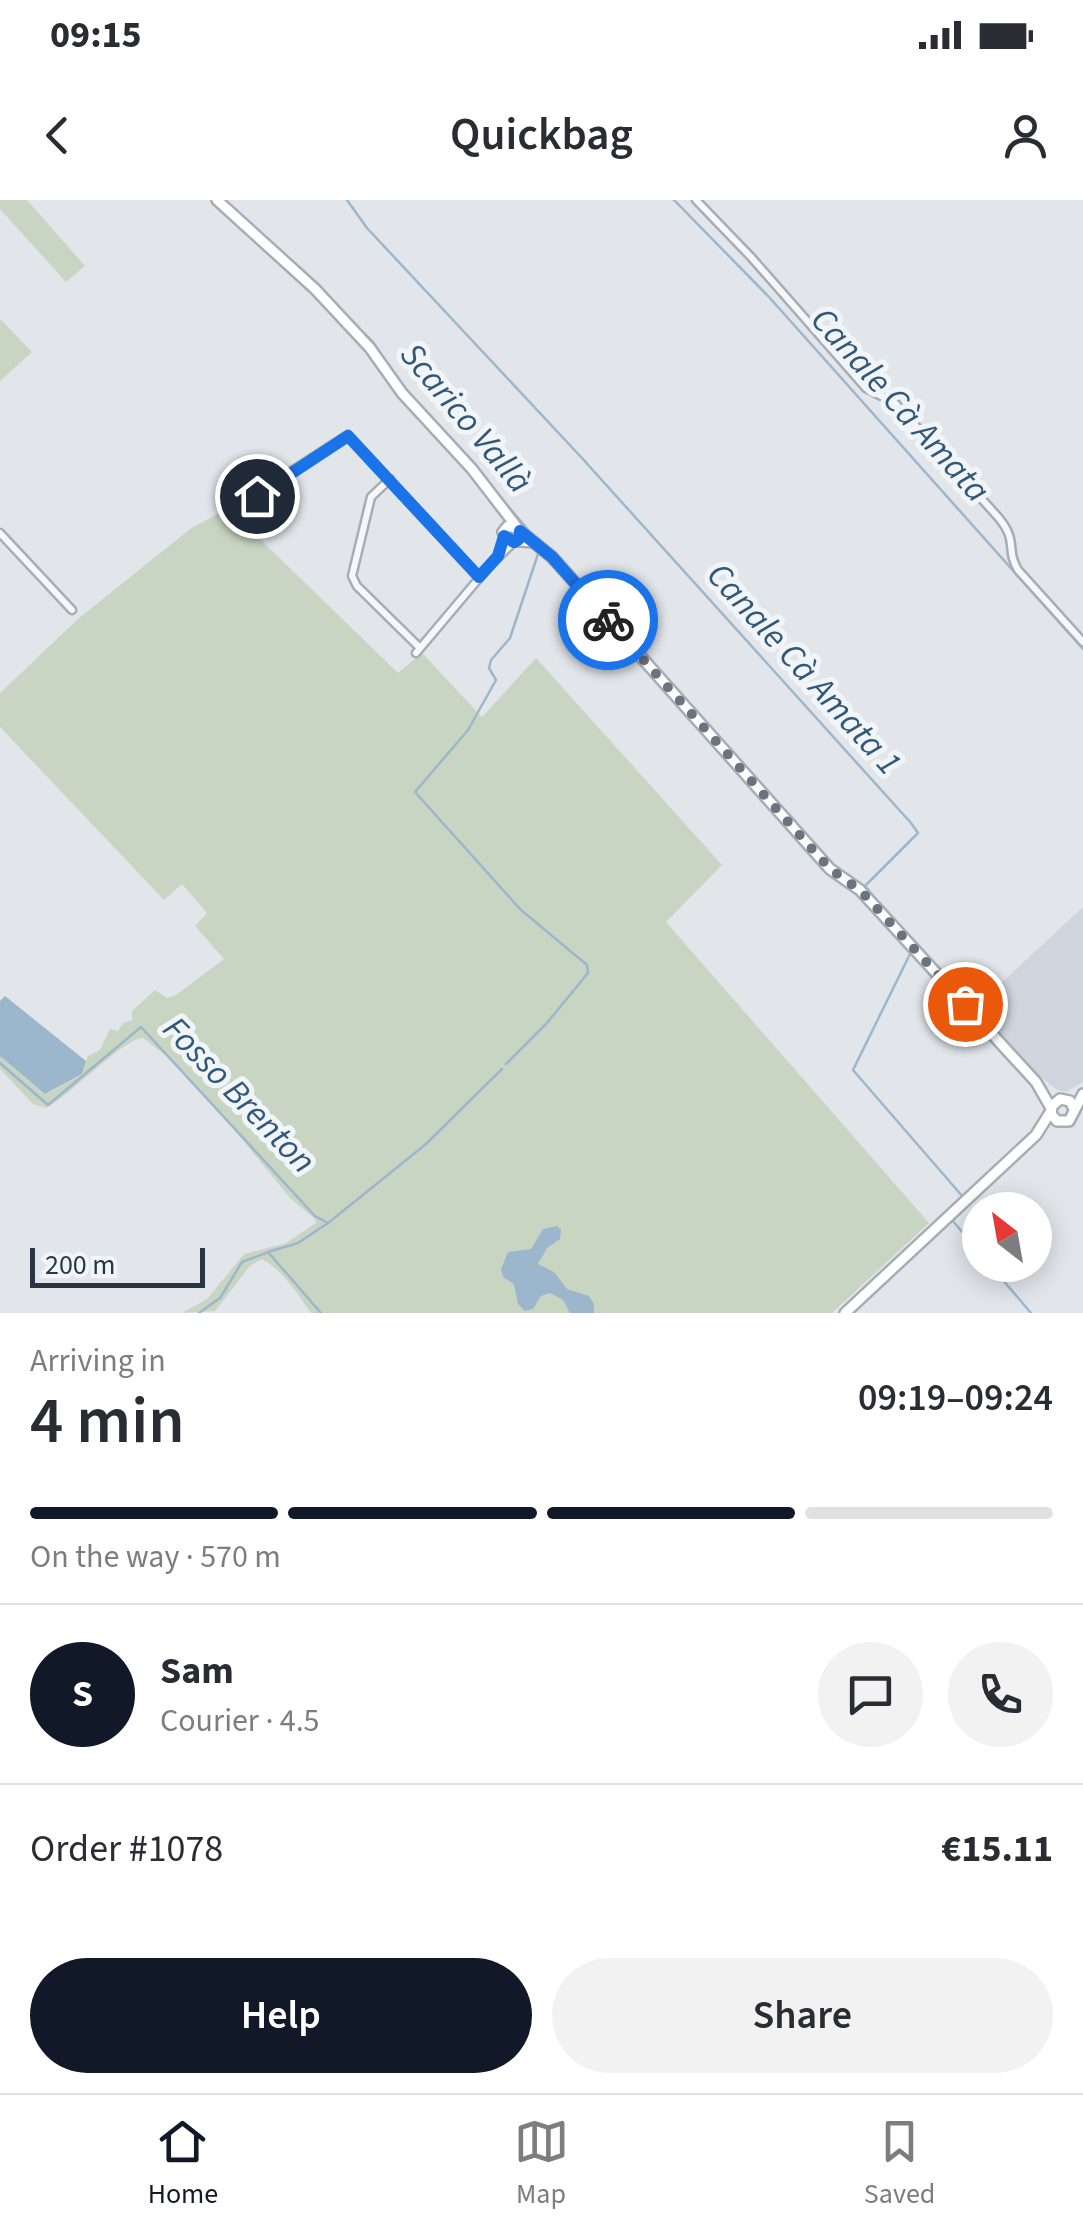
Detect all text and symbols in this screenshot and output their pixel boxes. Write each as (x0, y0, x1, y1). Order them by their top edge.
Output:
text: 09:15 (50, 8, 142, 62)
text: Quickbag (450, 103, 633, 167)
icon: back (30, 108, 85, 163)
icon: person (998, 108, 1053, 163)
water label: Canale Cà Amata (799, 297, 1001, 513)
water label: Scarico Vallà (388, 332, 544, 504)
pin (215, 454, 300, 539)
icon: home (230, 469, 285, 524)
water label: Canale Cà Amata 1 (695, 552, 913, 786)
courier (558, 570, 658, 670)
icon: bike (581, 593, 636, 648)
pin (923, 962, 1008, 1047)
icon: bag (938, 977, 993, 1032)
water label: Fosso Brenton (151, 1005, 327, 1185)
north arrow (962, 1192, 1052, 1282)
map controls (962, 1192, 1052, 1282)
scale bar (30, 1243, 205, 1288)
text: 200 m (45, 1245, 116, 1285)
text: Arriving in (30, 1338, 166, 1384)
text: 09:19–09:24 (858, 1371, 1053, 1425)
text: 4 min (30, 1375, 185, 1468)
text: On the way · 570 m (30, 1534, 281, 1580)
button: chat (818, 1642, 923, 1747)
button: phone (948, 1642, 1053, 1747)
text: Sam (160, 1644, 234, 1698)
text: S (72, 1667, 93, 1721)
text: Courier · 4.5 (160, 1698, 320, 1744)
text: Order #1078 (30, 1822, 223, 1876)
text: €15.11 (941, 1822, 1053, 1876)
button: Help (30, 1958, 532, 2073)
button: Share (552, 1958, 1053, 2073)
tab: Home (148, 2114, 218, 2214)
tab: Map (514, 2114, 569, 2214)
tab: Saved (864, 2114, 935, 2214)

